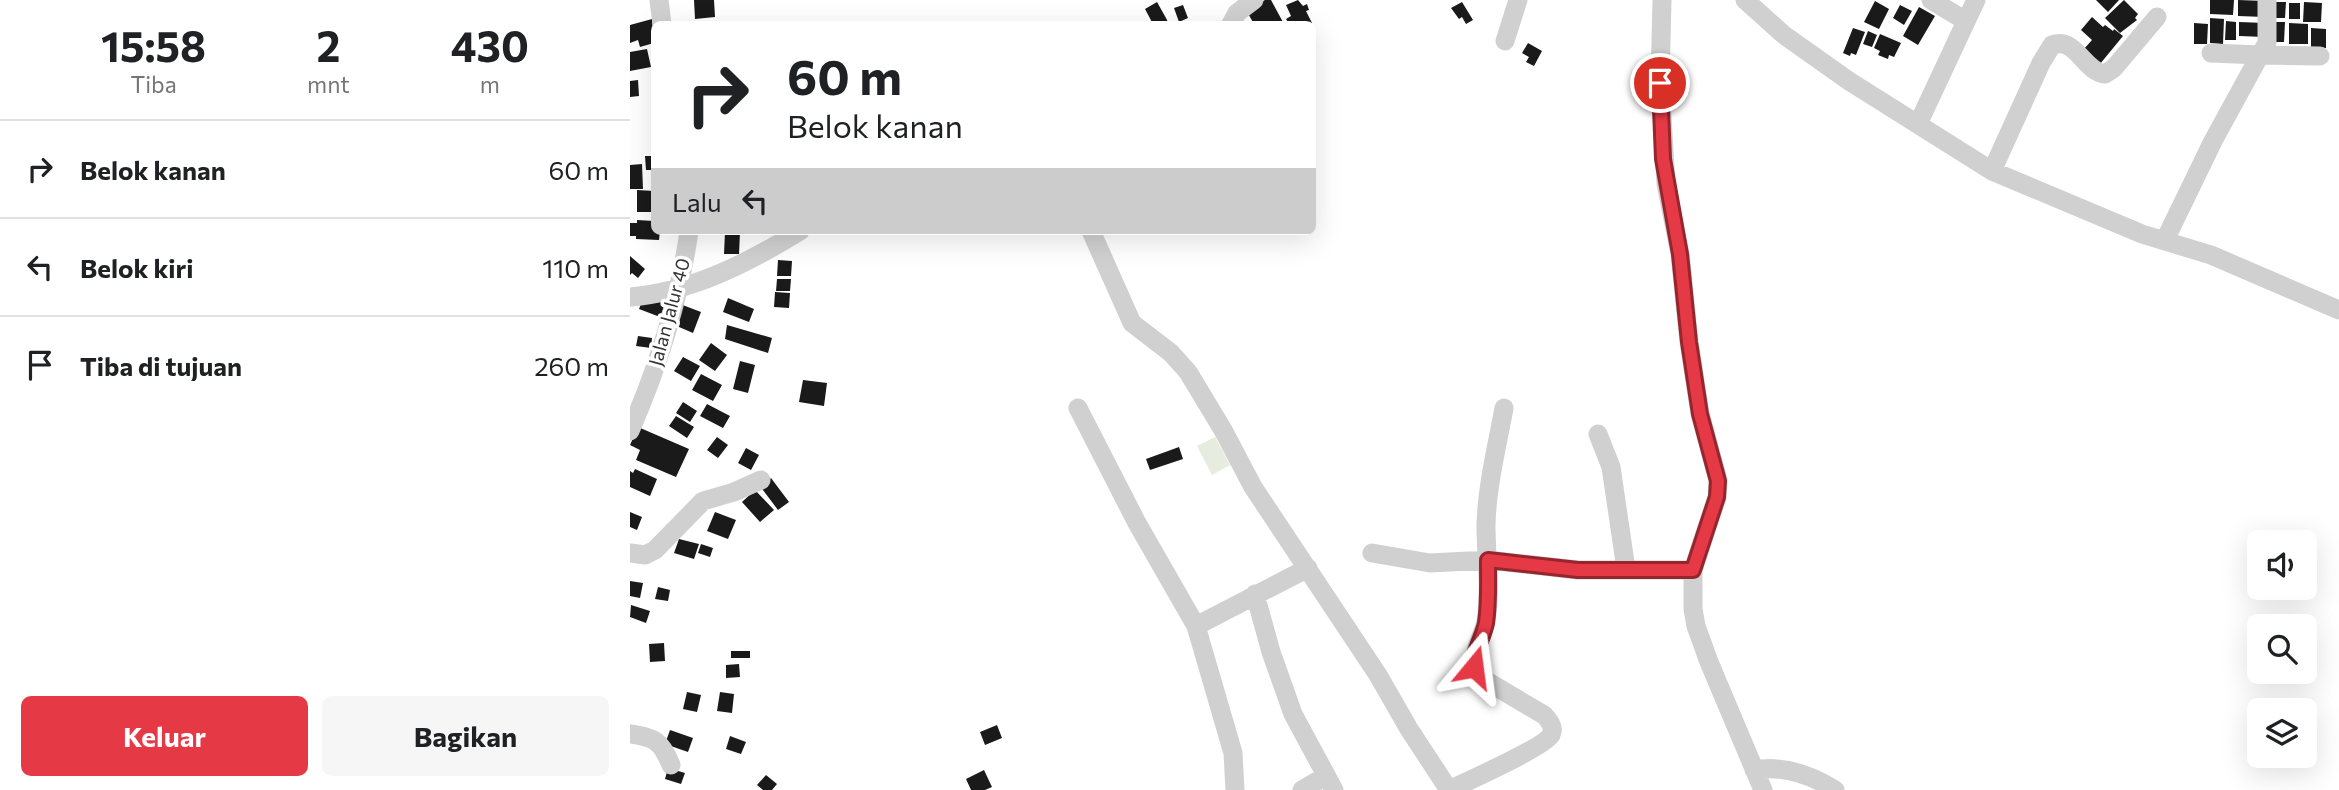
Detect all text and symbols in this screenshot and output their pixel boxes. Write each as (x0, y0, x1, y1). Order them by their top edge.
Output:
text: 15:58 (101, 19, 206, 71)
text: 2 (317, 19, 340, 71)
text: 430 (451, 19, 529, 71)
text: 60 m (787, 45, 902, 105)
icon: right (672, 49, 763, 140)
pin (1630, 53, 1690, 113)
icon: arrive (1641, 64, 1679, 102)
text: Tiba (130, 70, 177, 98)
text: mnt (307, 70, 350, 98)
text: m (480, 70, 500, 98)
text: Belok kanan (787, 105, 963, 145)
icon: right (21, 150, 59, 188)
text: Belok kanan (80, 154, 226, 185)
text: 60 m (549, 154, 609, 185)
icon: left (736, 182, 774, 220)
text: Lalu (672, 186, 722, 217)
icon: left (21, 248, 59, 286)
text: Belok kiri (80, 252, 194, 283)
text: 110 m (542, 252, 609, 283)
street label: Jalan Jalur 40 (643, 255, 694, 368)
icon: arrive (21, 346, 59, 384)
text: Tiba di tujuan (80, 350, 242, 381)
text: 260 m (534, 350, 609, 381)
map controls (2247, 530, 2317, 768)
button: sound (2247, 530, 2317, 600)
button: search (2247, 614, 2317, 684)
position arrow (1437, 630, 1511, 704)
button: Keluar (21, 696, 308, 776)
button: Bagikan (322, 696, 609, 776)
button: layers (2247, 698, 2317, 768)

